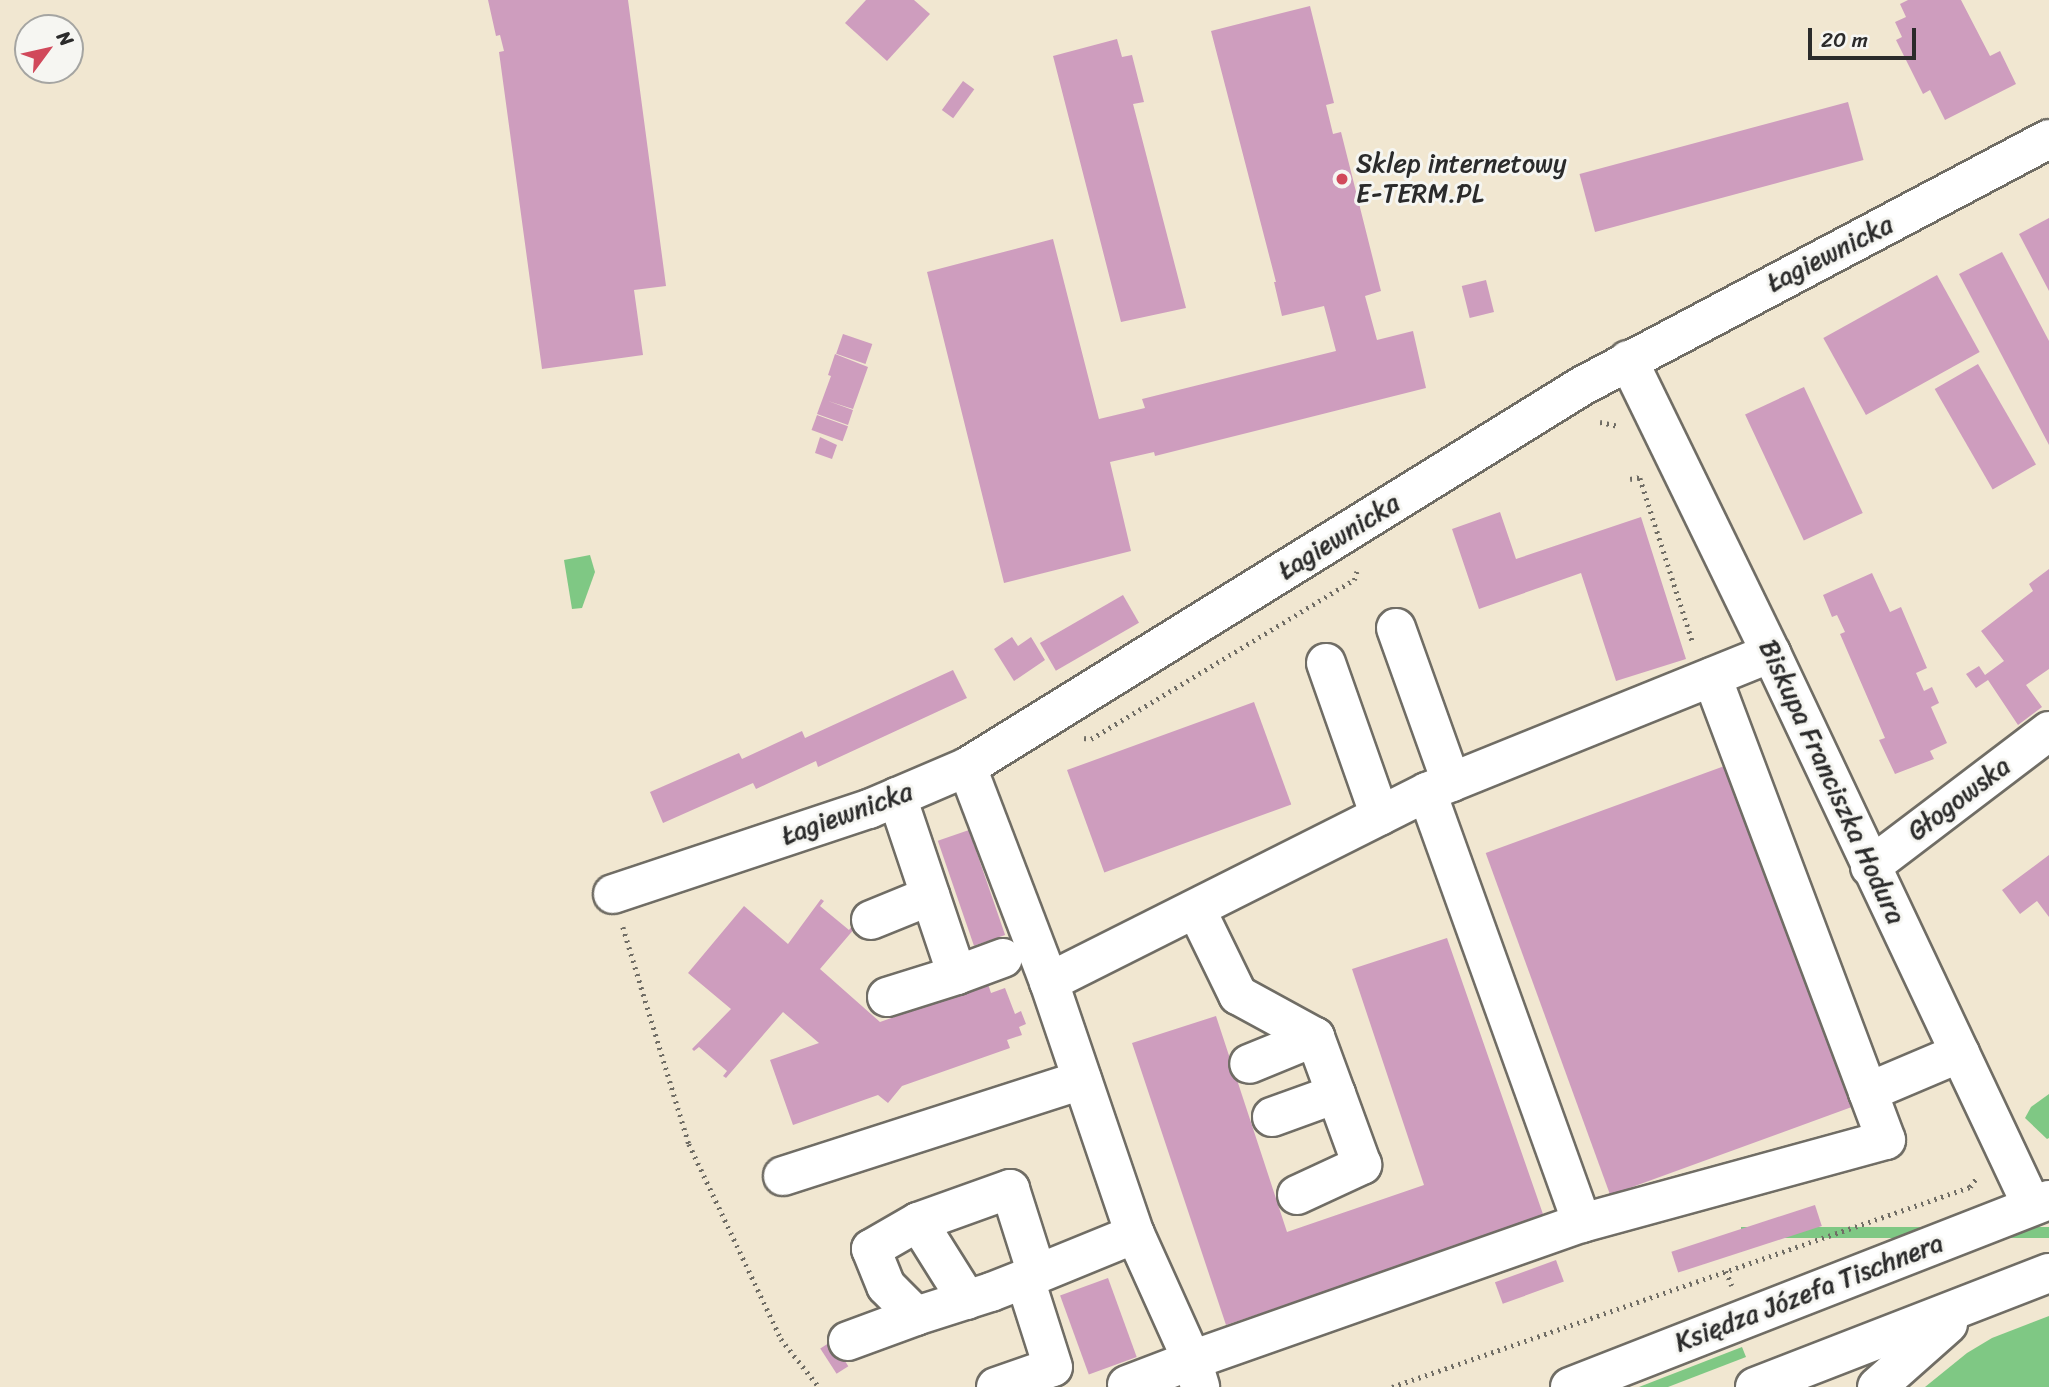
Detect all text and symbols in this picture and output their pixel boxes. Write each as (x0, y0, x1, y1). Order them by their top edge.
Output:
north arrow (14, 14, 84, 84)
scale bar (1811, 14, 1920, 58)
text: 20 m (1821, 21, 1868, 59)
text: N (48, 24, 83, 53)
place label: Sklep internetowy E-TERM.PL (1356, 148, 1567, 210)
marker: Sklep internetowy E-TERM.PL (1334, 171, 1350, 187)
street label: Łagiewnicka (1762, 209, 1898, 299)
street label: Łagiewnicka (1273, 487, 1405, 587)
street label: Biskupa Franciszka Hodura (1752, 635, 1912, 929)
street label: Głogowska (1902, 751, 2016, 847)
street label: Łagiewnicka (777, 776, 917, 852)
street label: Księdza Józefa Tischnera (1669, 1227, 1949, 1359)

